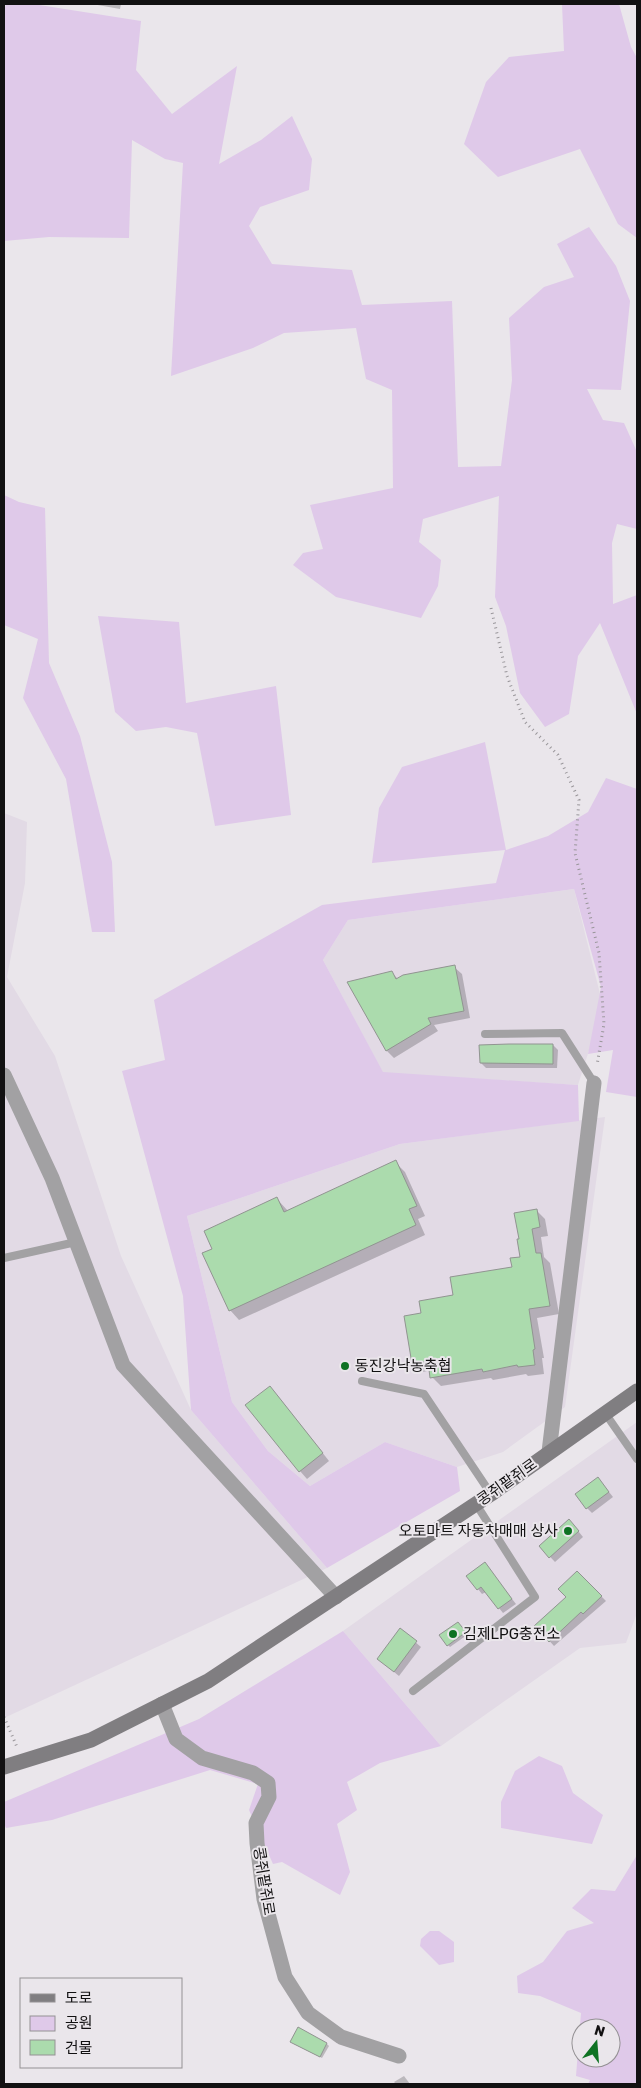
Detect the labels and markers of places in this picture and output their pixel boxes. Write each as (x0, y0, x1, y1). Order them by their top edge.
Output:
place label: 동진강낙농축협 (355, 1357, 452, 1375)
marker: 동진강낙농축협 (339, 1360, 351, 1372)
place label: 오토마트 자동차매매 상사 (399, 1522, 558, 1540)
marker: 오토마트 자동차매매 상사 (562, 1525, 574, 1537)
place label: 김제LPG충전소 (463, 1625, 560, 1643)
marker: 김제LPG충전소 (447, 1628, 459, 1640)

